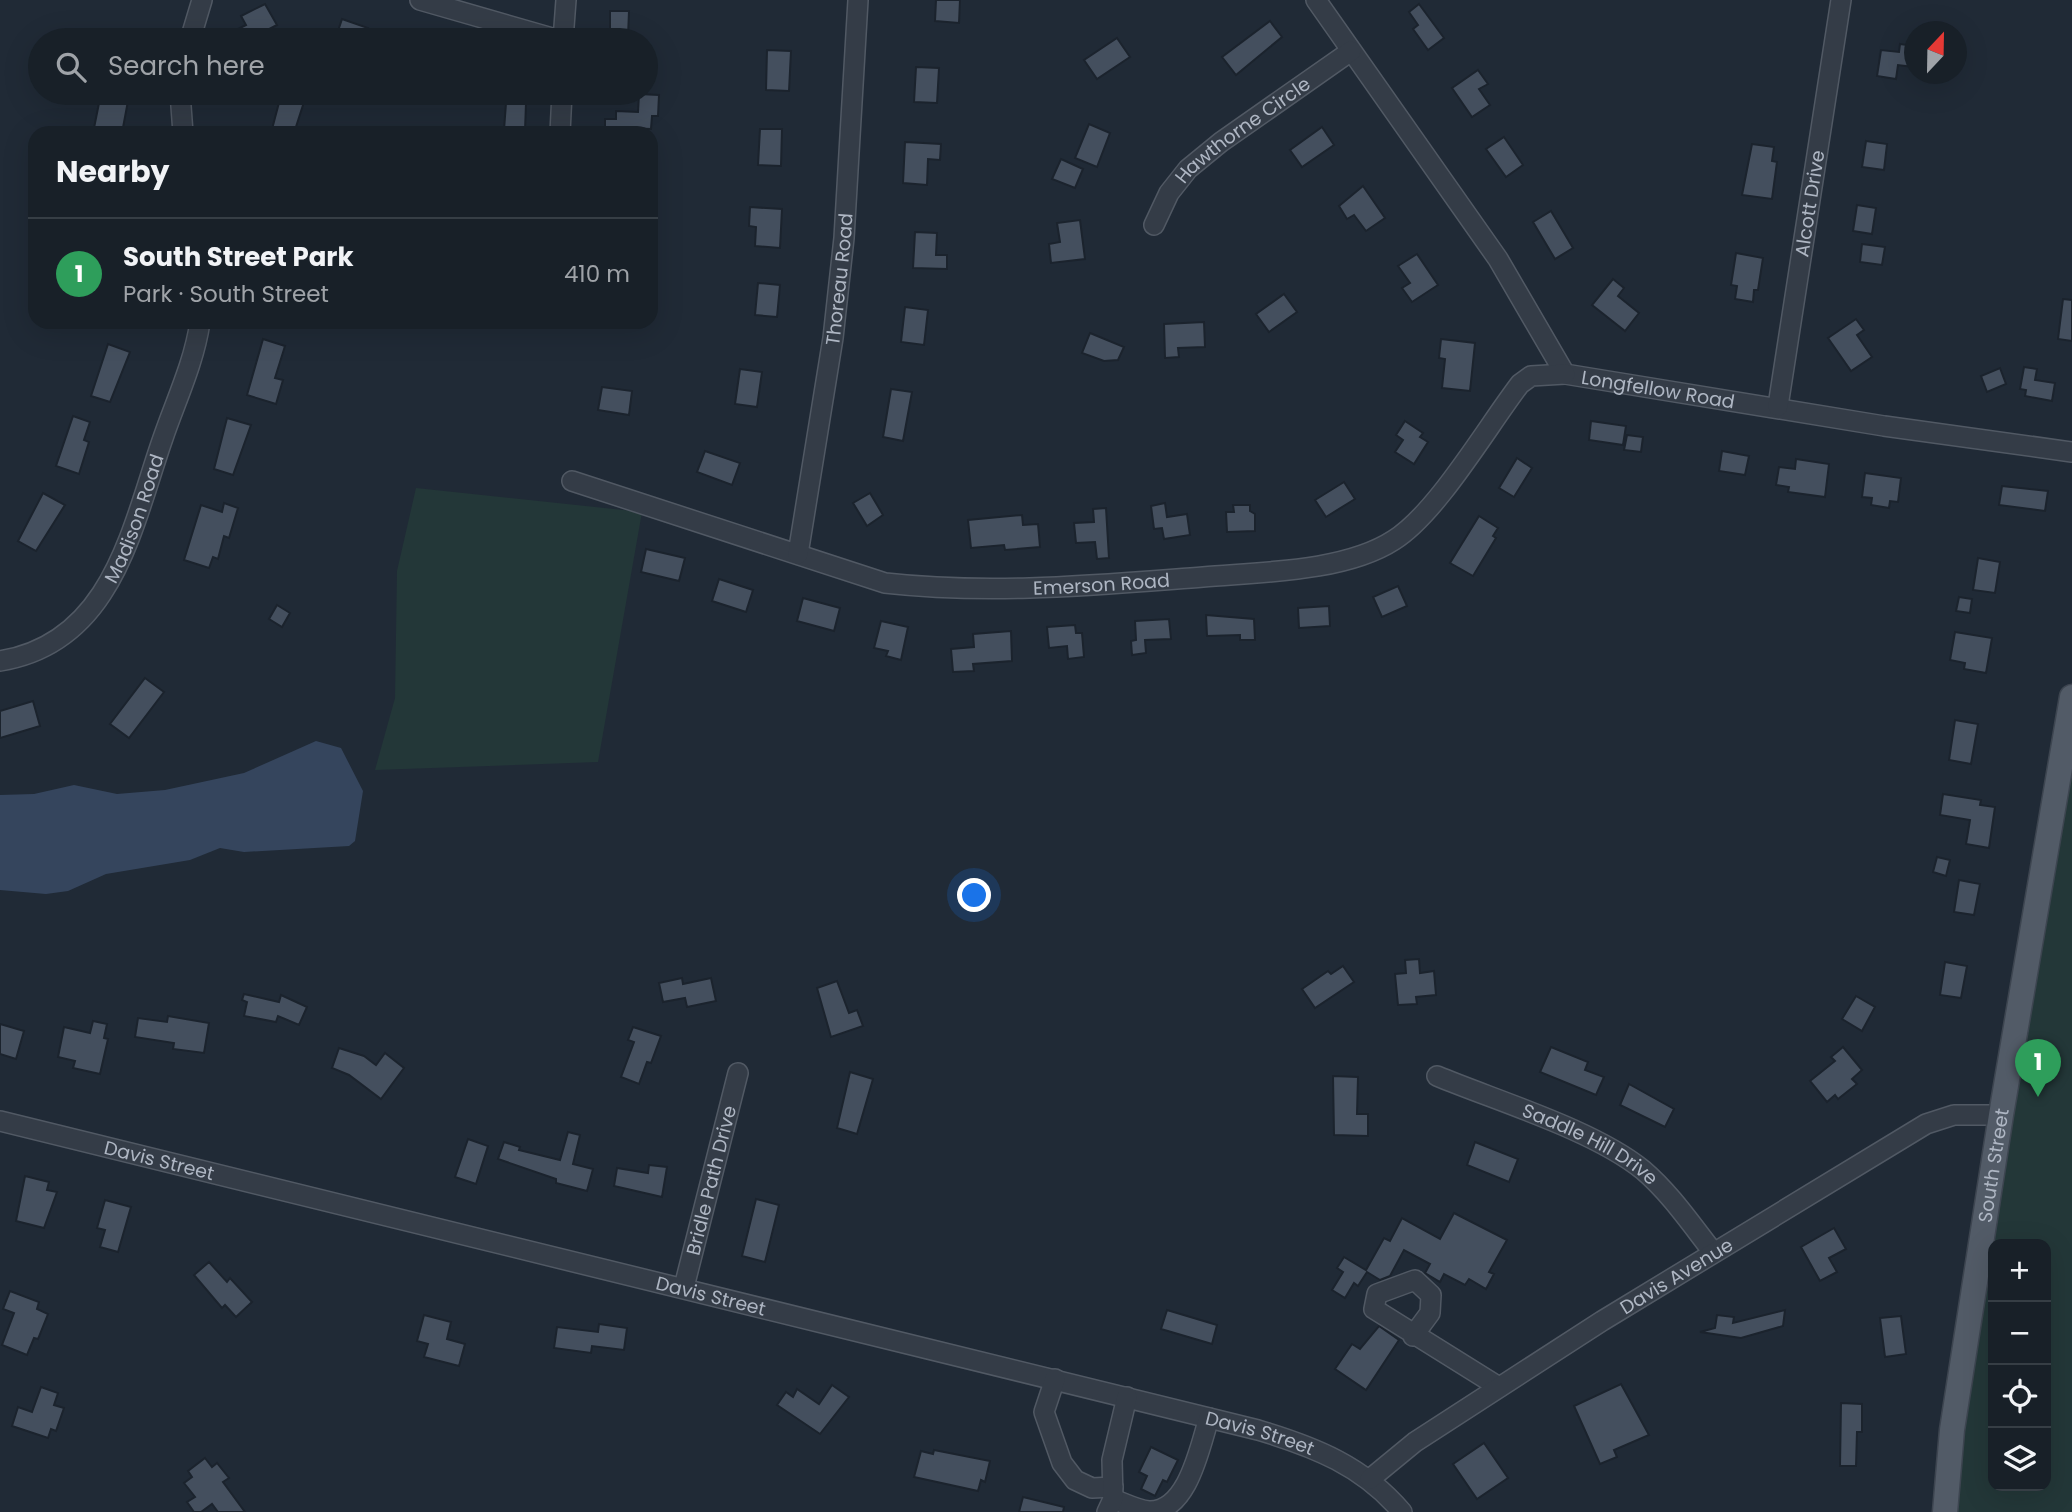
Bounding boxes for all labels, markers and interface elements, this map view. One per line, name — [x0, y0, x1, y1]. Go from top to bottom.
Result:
north arrow — [1904, 21, 1967, 84]
search box — [28, 28, 658, 105]
icon: search — [52, 48, 90, 86]
text: Search here — [108, 48, 265, 84]
street label: Hawthorne Circle — [1169, 70, 1316, 189]
street label: Alcott Drive — [1788, 148, 1832, 259]
text: Nearby — [56, 150, 170, 193]
street label: Thoreau Road — [819, 212, 859, 347]
text: South Street Park — [123, 239, 354, 275]
text: 1 — [75, 258, 83, 290]
text: 410 m — [564, 258, 630, 290]
text: Park · South Street — [123, 278, 329, 310]
street label: Longfellow Road — [1579, 364, 1737, 415]
street label: Madison Road — [98, 451, 171, 588]
street label: Emerson Road — [1033, 567, 1171, 602]
your location — [957, 878, 991, 912]
pin: 1 — [2015, 1039, 2061, 1097]
street label: Saddle Hill Drive — [1518, 1097, 1664, 1191]
street label: Bridle Path Drive — [680, 1103, 743, 1258]
street label: South Street — [1971, 1106, 2016, 1225]
street label: Davis Street — [101, 1134, 217, 1187]
street label: Davis Avenue — [1615, 1231, 1738, 1321]
map controls — [1988, 1239, 2051, 1491]
button: + — [1988, 1239, 2051, 1302]
street label: Davis Street — [653, 1270, 769, 1323]
button: − — [1988, 1302, 2051, 1365]
button: locate — [1988, 1365, 2051, 1428]
street label: Davis Street — [1203, 1405, 1319, 1462]
button: layers — [1988, 1428, 2051, 1491]

